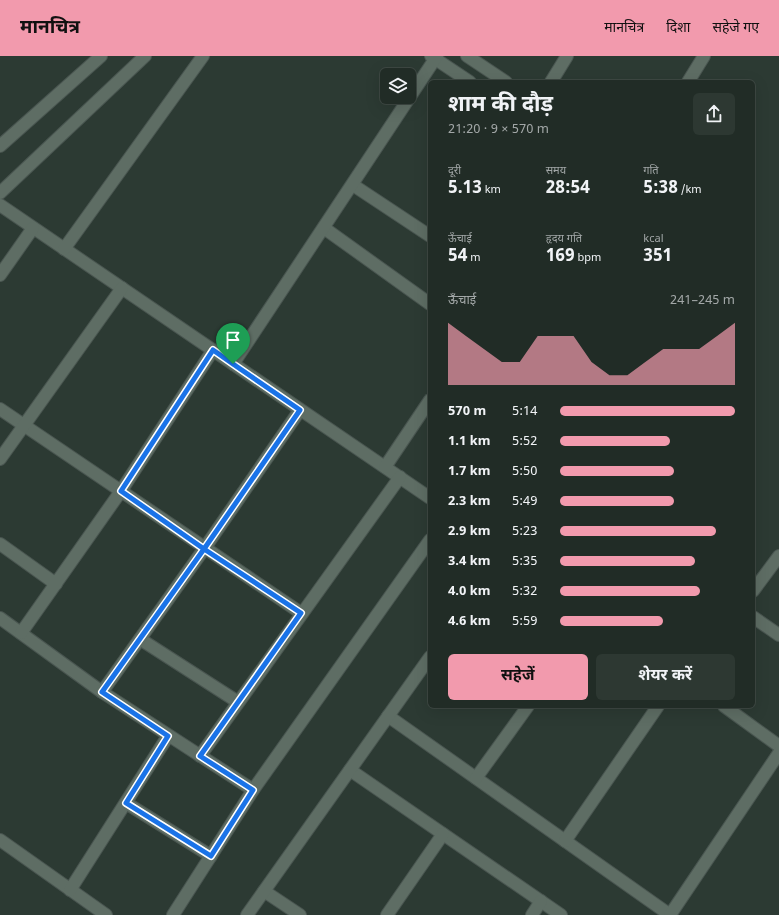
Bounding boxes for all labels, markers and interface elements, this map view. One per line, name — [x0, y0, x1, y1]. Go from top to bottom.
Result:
text: मानचित्र — [20, 16, 80, 41]
text: मानचित्र — [604, 19, 644, 38]
text: दिशा — [666, 19, 690, 38]
text: सहेजे गए — [712, 19, 759, 38]
map controls — [380, 68, 416, 104]
button: layers — [380, 68, 416, 104]
text: शाम की दौड़ — [448, 91, 553, 120]
button: share — [693, 93, 735, 135]
text: 21:20 · 9 × 570 m — [448, 121, 549, 138]
text: दूरी — [448, 164, 461, 178]
text: समय — [546, 164, 566, 178]
text: गति — [643, 164, 659, 178]
text: 5.13 — [448, 178, 482, 200]
text: 28:54 — [546, 178, 590, 200]
text: 5:38 — [643, 178, 678, 200]
text: km — [482, 183, 501, 197]
text: /km — [678, 183, 702, 197]
text: ऊँचाई — [448, 232, 472, 246]
text: हृदय गति — [546, 232, 582, 246]
text: kcal — [643, 232, 664, 246]
text: 54 — [448, 246, 467, 268]
text: 169 — [546, 246, 575, 268]
text: 351 — [643, 246, 672, 268]
text: m — [467, 251, 480, 265]
text: bpm — [575, 251, 601, 265]
text: ऊँचाई — [448, 292, 476, 309]
text: 241–245 m — [670, 292, 735, 309]
pin — [216, 323, 250, 364]
icon: arrive — [222, 329, 244, 351]
text: 570 m — [448, 403, 486, 420]
text: 5:14 — [512, 403, 537, 420]
text: 1.1 km — [448, 433, 490, 450]
text: 5:52 — [512, 433, 537, 450]
text: 1.7 km — [448, 463, 490, 480]
text: 5:50 — [512, 463, 537, 480]
text: 2.3 km — [448, 493, 490, 510]
text: 5:49 — [512, 493, 537, 510]
text: 2.9 km — [448, 523, 490, 540]
text: 5:23 — [512, 523, 537, 540]
text: 3.4 km — [448, 553, 490, 570]
text: 5:35 — [512, 553, 537, 570]
text: 4.0 km — [448, 583, 490, 600]
text: 5:32 — [512, 583, 537, 600]
text: 4.6 km — [448, 613, 490, 630]
text: 5:59 — [512, 613, 537, 630]
button: सहेजें — [448, 654, 588, 700]
button: शेयर करें — [596, 654, 735, 700]

